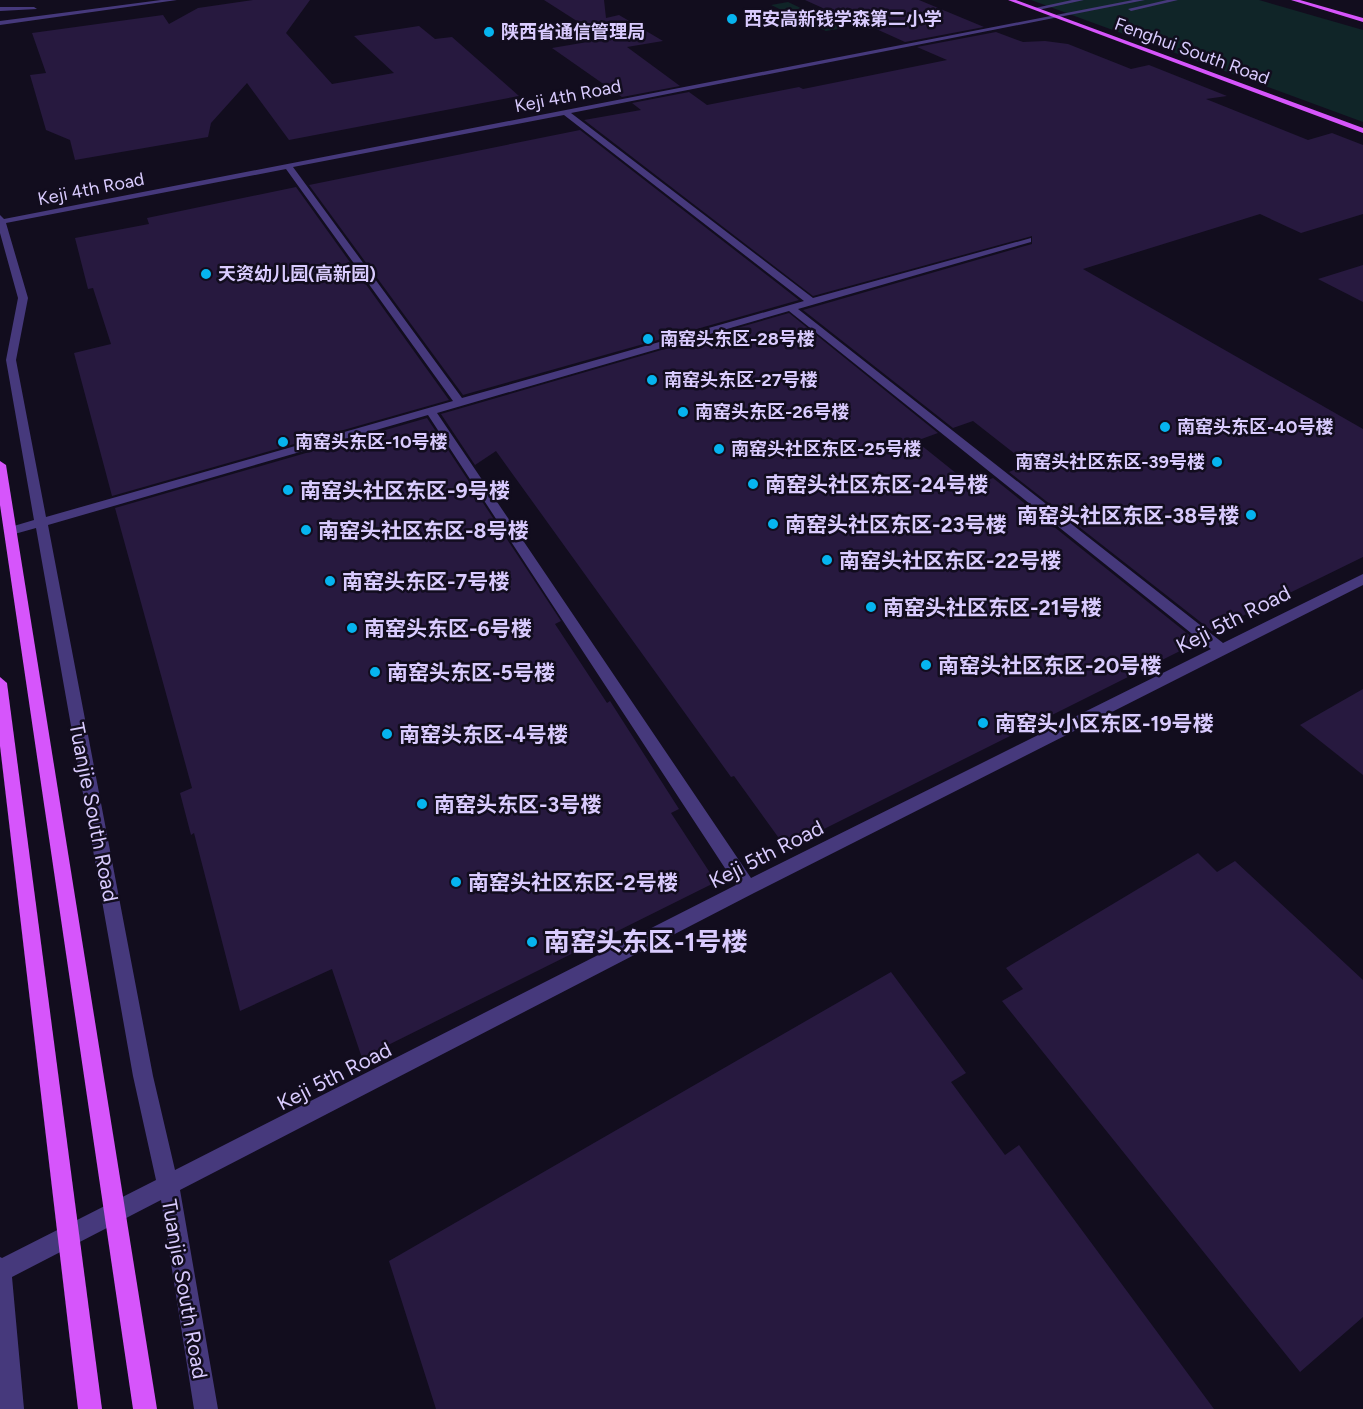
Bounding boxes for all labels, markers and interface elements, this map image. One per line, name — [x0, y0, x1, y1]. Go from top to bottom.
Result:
place label: 西安高新钱学森第二小学 — [744, 8, 942, 30]
marker: 西安高新钱学森第二小学 — [725, 12, 739, 26]
street label: Fenghui South Road — [1112, 13, 1272, 89]
place label: 陕西省通信管理局 — [501, 21, 645, 43]
marker: 陕西省通信管理局 — [482, 25, 496, 39]
street label: Keji 4th Road — [513, 75, 623, 117]
street label: Keji 4th Road — [36, 168, 146, 210]
place label: 天资幼儿园(高新园) — [218, 263, 376, 285]
marker: 天资幼儿园(高新园) — [199, 267, 213, 281]
place label: 南窑头东区-28号楼 — [660, 328, 815, 350]
marker: 南窑头东区-28号楼 — [641, 332, 655, 346]
place label: 南窑头东区-27号楼 — [664, 369, 818, 391]
marker: 南窑头东区-27号楼 — [645, 373, 659, 387]
place label: 南窑头东区-26号楼 — [695, 401, 849, 423]
marker: 南窑头东区-26号楼 — [676, 405, 690, 419]
place label: 南窑头东区-40号楼 — [1177, 416, 1333, 438]
marker: 南窑头东区-40号楼 — [1158, 420, 1172, 434]
place label: 南窑头东区-10号楼 — [295, 431, 448, 453]
marker: 南窑头东区-10号楼 — [276, 435, 290, 449]
place label: 南窑头社区东区-25号楼 — [731, 438, 921, 460]
marker: 南窑头社区东区-25号楼 — [712, 442, 726, 456]
place label: 南窑头社区东区-39号楼 — [1015, 451, 1205, 473]
marker: 南窑头社区东区-39号楼 — [1210, 455, 1224, 469]
place label: 南窑头社区东区-24号楼 — [765, 472, 988, 497]
marker: 南窑头社区东区-24号楼 — [746, 477, 760, 491]
place label: 南窑头社区东区-9号楼 — [300, 478, 510, 503]
marker: 南窑头社区东区-9号楼 — [281, 483, 295, 497]
place label: 南窑头社区东区-38号楼 — [1017, 503, 1239, 528]
marker: 南窑头社区东区-38号楼 — [1244, 508, 1258, 522]
place label: 南窑头社区东区-23号楼 — [785, 512, 1006, 537]
marker: 南窑头社区东区-23号楼 — [766, 517, 780, 531]
place label: 南窑头社区东区-8号楼 — [318, 518, 528, 543]
marker: 南窑头社区东区-8号楼 — [299, 523, 313, 537]
place label: 南窑头社区东区-22号楼 — [839, 548, 1061, 573]
marker: 南窑头社区东区-22号楼 — [820, 553, 834, 567]
place label: 南窑头东区-7号楼 — [342, 569, 509, 594]
marker: 南窑头东区-7号楼 — [323, 574, 337, 588]
street label: Keji 5th Road — [1172, 579, 1294, 659]
place label: 南窑头社区东区-21号楼 — [883, 595, 1102, 620]
marker: 南窑头社区东区-21号楼 — [864, 600, 878, 614]
place label: 南窑头东区-6号楼 — [364, 616, 532, 641]
marker: 南窑头东区-6号楼 — [345, 621, 359, 635]
place label: 南窑头社区东区-20号楼 — [938, 653, 1161, 678]
marker: 南窑头社区东区-20号楼 — [919, 658, 933, 672]
place label: 南窑头东区-5号楼 — [387, 660, 555, 685]
marker: 南窑头东区-5号楼 — [368, 665, 382, 679]
place label: 南窑头小区东区-19号楼 — [995, 711, 1214, 736]
marker: 南窑头小区东区-19号楼 — [976, 716, 990, 730]
street label: Tuanjie South Road — [64, 720, 124, 904]
place label: 南窑头东区-4号楼 — [399, 722, 568, 747]
marker: 南窑头东区-4号楼 — [380, 727, 394, 741]
place label: 南窑头东区-3号楼 — [434, 792, 601, 817]
marker: 南窑头东区-3号楼 — [415, 797, 429, 811]
street label: Keji 5th Road — [705, 814, 827, 894]
place label: 南窑头社区东区-2号楼 — [468, 870, 678, 895]
marker: 南窑头社区东区-2号楼 — [449, 875, 463, 889]
place label: 南窑头东区-1号楼 — [544, 926, 748, 958]
marker: 南窑头东区-1号楼 — [525, 935, 539, 949]
street label: Keji 5th Road — [273, 1036, 395, 1116]
street label: Tuanjie South Road — [157, 1197, 213, 1381]

